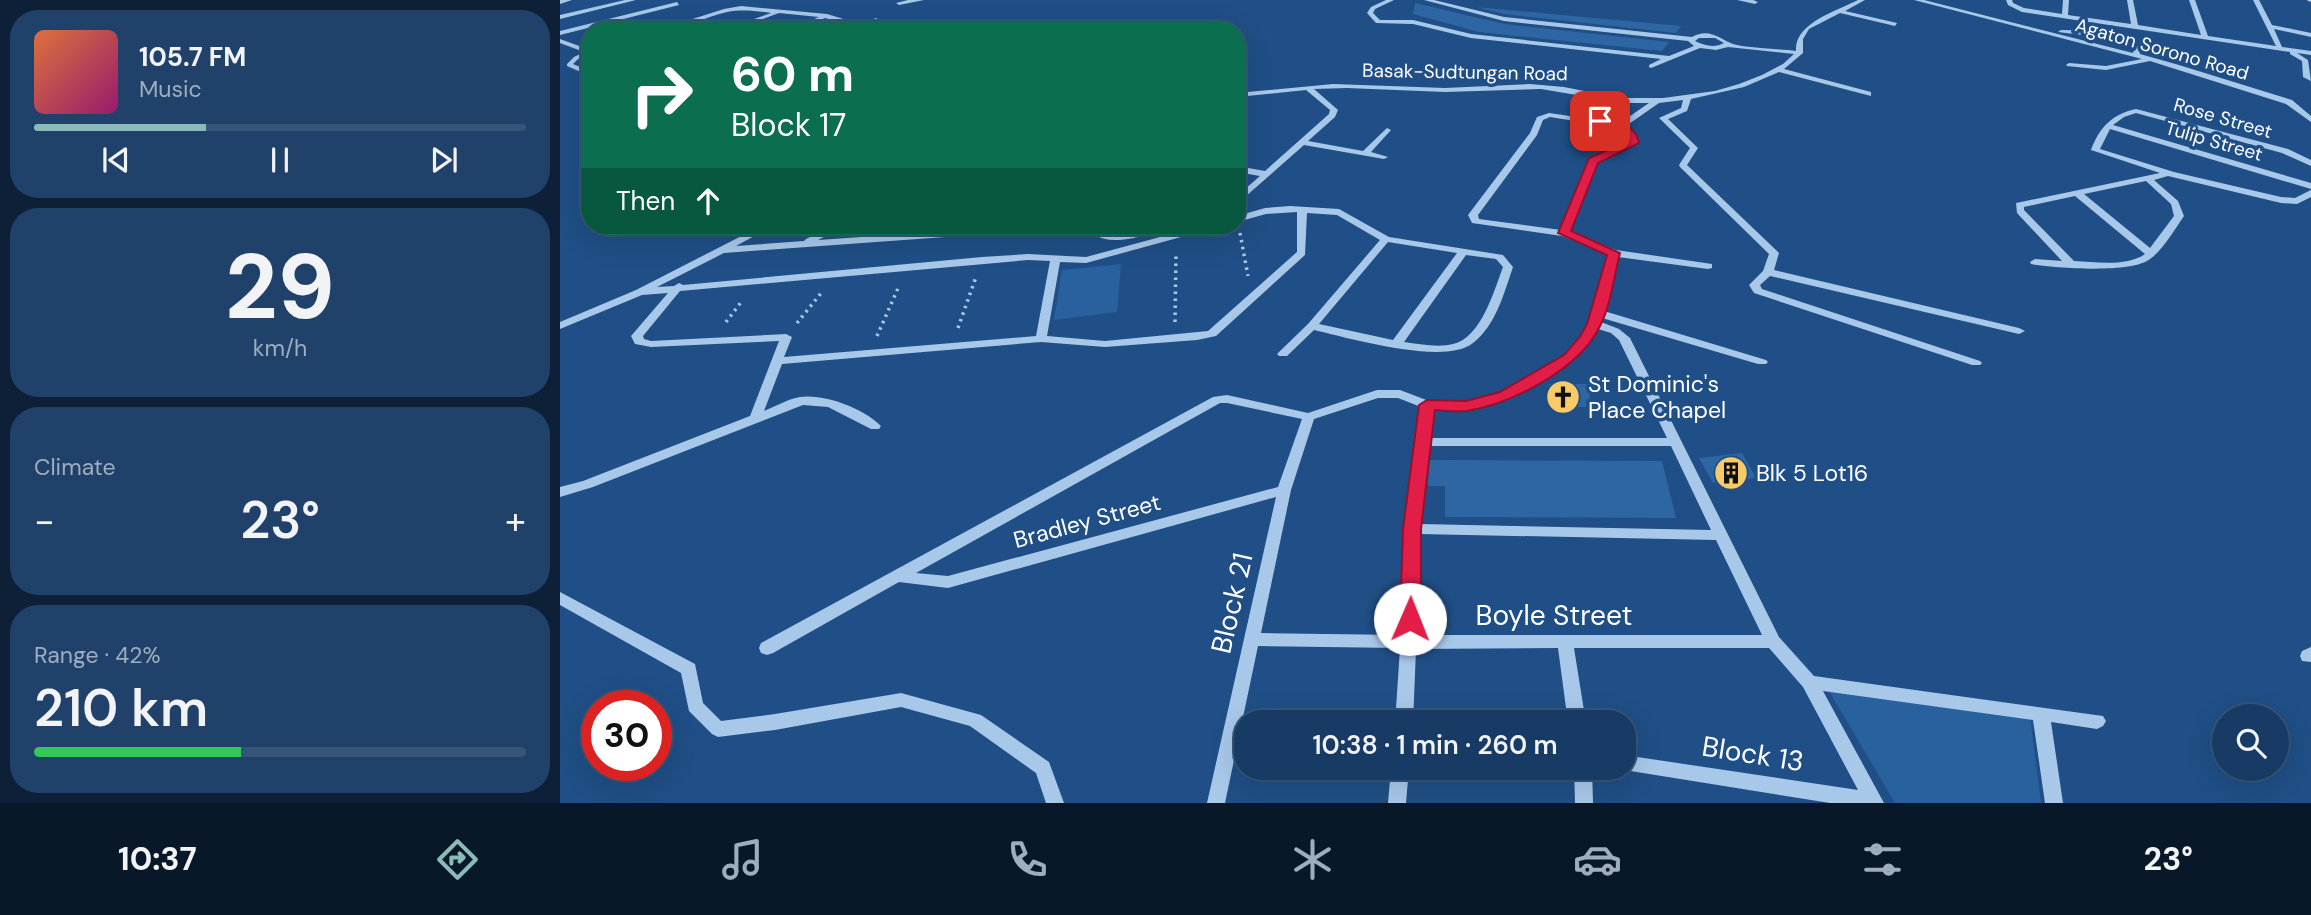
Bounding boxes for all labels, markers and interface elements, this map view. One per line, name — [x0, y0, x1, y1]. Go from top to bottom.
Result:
street label: Agaton Sorono Road — [2072, 12, 2252, 86]
text: 105.7 FM — [139, 40, 246, 74]
text: 60 m — [731, 42, 854, 106]
icon: right — [616, 49, 707, 140]
street label: Basak-Sudtungan Road — [1362, 58, 1568, 86]
text: Music — [139, 74, 202, 104]
pin — [1570, 91, 1630, 151]
street label: Rose Street — [2171, 92, 2275, 144]
icon: arrive — [1581, 102, 1619, 140]
text: Block 17 — [731, 104, 846, 146]
street label: Tulip Street — [2162, 115, 2266, 167]
icon: previous — [97, 141, 135, 179]
icon: pause — [261, 141, 299, 179]
icon: next — [425, 141, 463, 179]
icon: ahead — [689, 182, 727, 220]
text: Then — [616, 184, 675, 218]
text: 29 — [225, 228, 335, 346]
text: km/h — [253, 333, 307, 363]
place label: St Dominic's Place Chapel — [1588, 369, 1726, 425]
church icon: St Dominic's Place Chapel — [1544, 378, 1582, 416]
text: Climate — [34, 452, 116, 482]
building icon: Blk 5 Lot16 — [1712, 454, 1750, 492]
place label: Blk 5 Lot16 — [1756, 458, 1868, 488]
text: 23° — [240, 486, 320, 554]
street label: Bradley Street — [1010, 487, 1164, 555]
text: − — [34, 496, 55, 546]
text: + — [505, 496, 526, 546]
street label: Block 21 — [1202, 549, 1262, 657]
position arrow — [1373, 582, 1447, 656]
street label: Boyle Street — [1476, 597, 1632, 634]
text: Range · 42% — [34, 640, 161, 670]
text: 210 km — [34, 674, 208, 742]
speed limit sign: 30 — [581, 690, 672, 781]
map controls — [2212, 704, 2289, 781]
button: search — [2212, 704, 2289, 781]
text: 10:38 · 1 min · 260 m — [1313, 728, 1557, 762]
street label: Block 13 — [1699, 728, 1807, 780]
icon: directions — [433, 835, 482, 884]
icon: music — [718, 835, 767, 884]
icon: phone — [1003, 835, 1052, 884]
icon: climate — [1288, 835, 1337, 884]
icon: car — [1573, 835, 1622, 884]
icon: filters — [1858, 835, 1907, 884]
text: 10:37 — [118, 838, 197, 880]
text: 23° — [2144, 838, 2193, 880]

